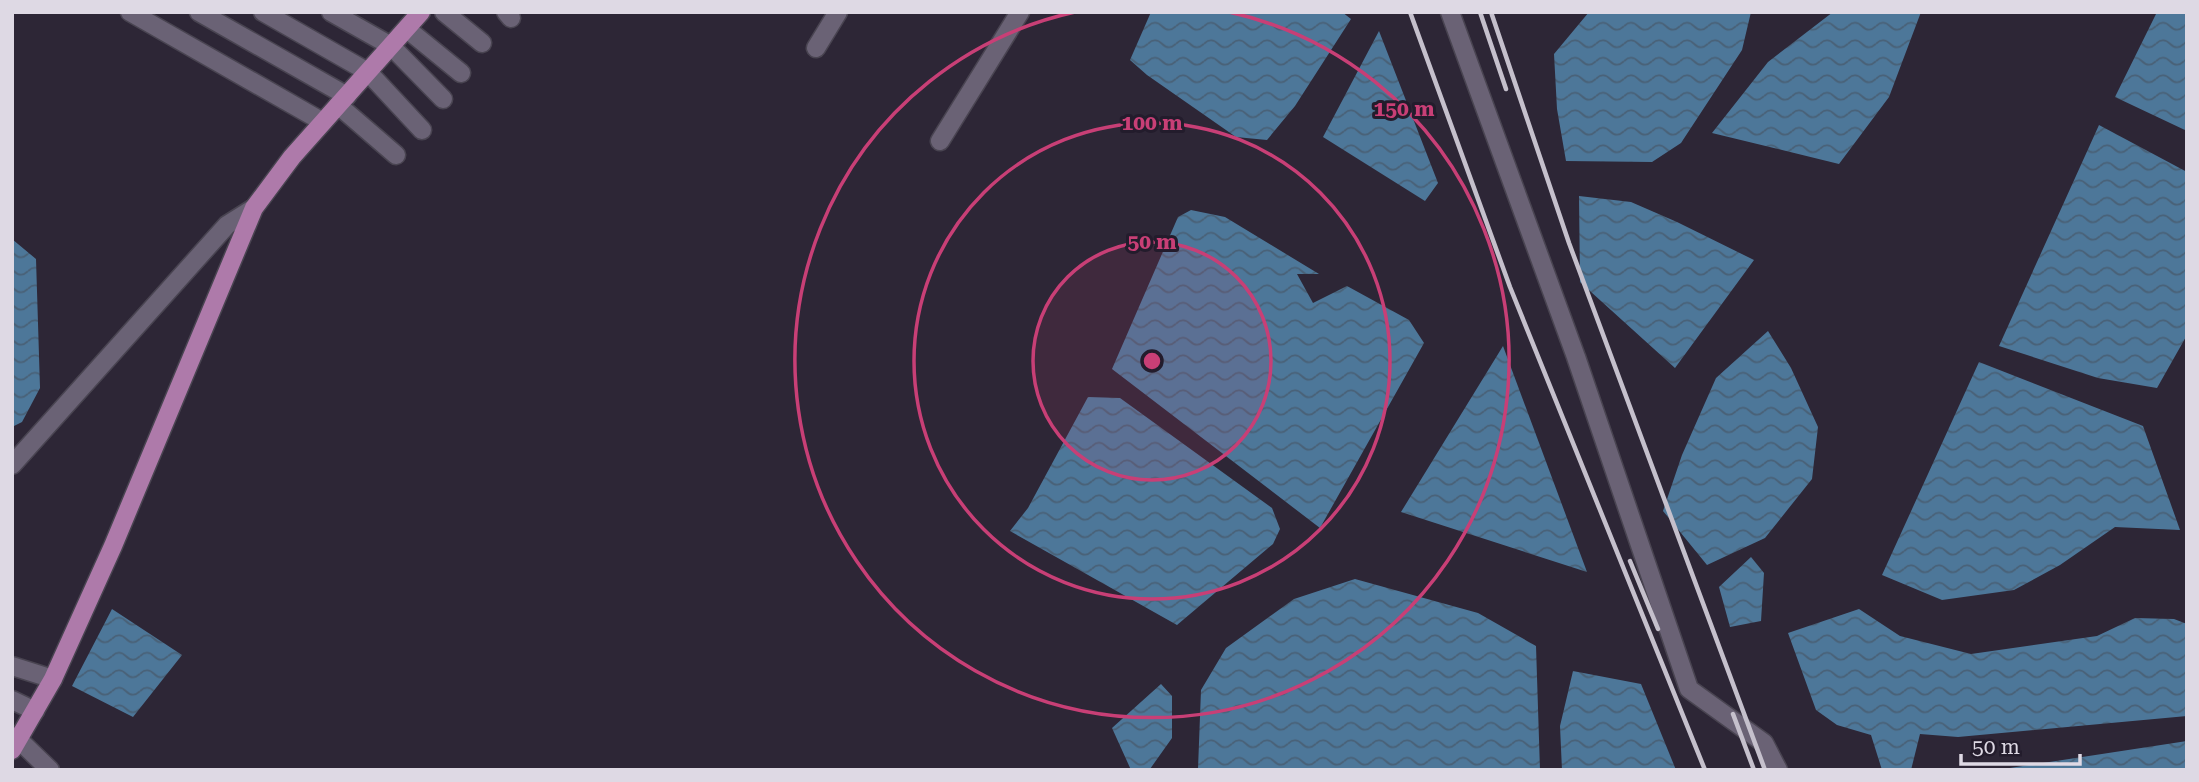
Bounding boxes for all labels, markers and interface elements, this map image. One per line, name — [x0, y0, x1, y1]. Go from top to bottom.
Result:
text: 150 m — [1374, 97, 1434, 121]
text: 100 m — [1122, 111, 1182, 135]
text: 50 m — [1127, 230, 1177, 254]
centre of rings — [1140, 349, 1164, 373]
scale bar — [1961, 722, 2080, 766]
text: 50 m — [1972, 735, 2020, 759]

